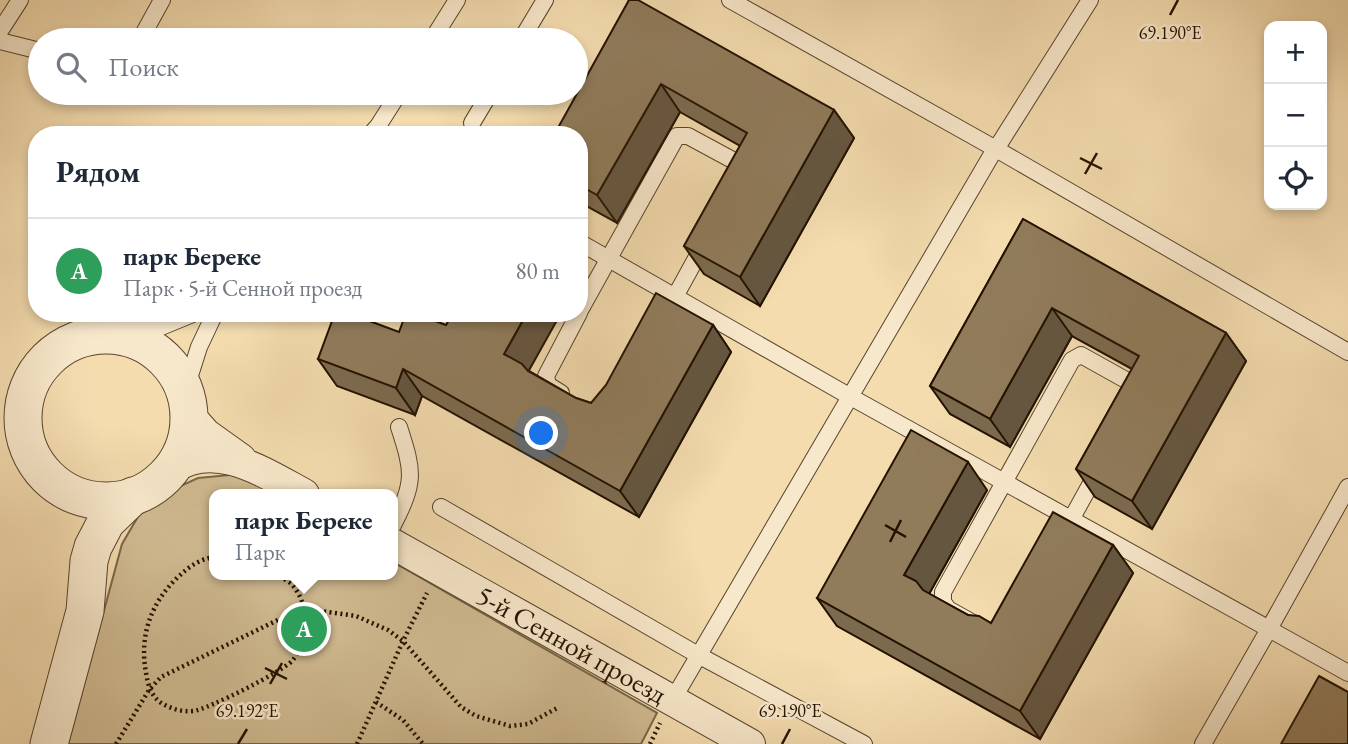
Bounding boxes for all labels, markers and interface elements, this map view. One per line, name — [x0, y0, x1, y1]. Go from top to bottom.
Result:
text: 69.190°E — [1139, 21, 1201, 44]
map controls — [1264, 21, 1327, 210]
button: + — [1264, 21, 1327, 84]
search box — [28, 28, 588, 105]
icon: search — [52, 48, 90, 86]
text: Поиск — [108, 50, 179, 84]
button: − — [1264, 84, 1327, 147]
button: locate — [1264, 147, 1327, 210]
text: Рядом — [56, 152, 140, 191]
text: парк Береке — [123, 239, 261, 273]
text: A — [71, 256, 87, 286]
text: 80 m — [515, 256, 560, 286]
text: Парк · 5-й Сенной проезд — [123, 273, 362, 303]
your location — [524, 416, 558, 450]
popup — [209, 489, 398, 580]
text: парк Береке — [234, 503, 373, 537]
text: Парк — [234, 537, 286, 567]
street label: 5-й Сенной проезд — [470, 577, 673, 712]
pin: A — [281, 603, 327, 655]
text: 69.192°E — [216, 699, 278, 722]
text: 69.190°E — [759, 699, 821, 722]

